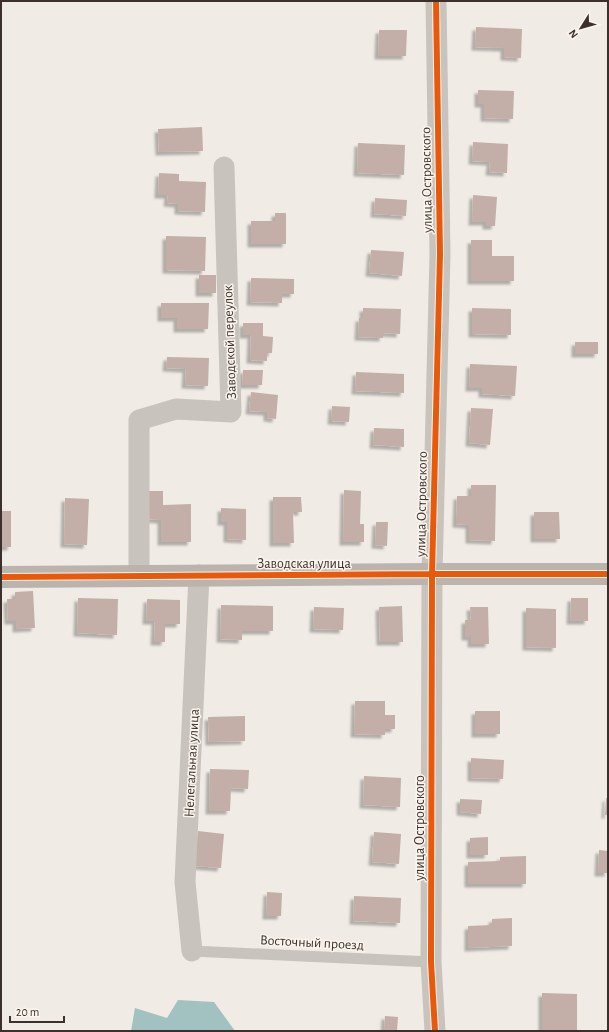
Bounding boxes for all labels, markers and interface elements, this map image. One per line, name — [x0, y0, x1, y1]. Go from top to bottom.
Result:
north arrow — [561, 8, 601, 48]
text: N — [567, 27, 580, 40]
street label: улица Островского — [419, 127, 435, 234]
street label: Заводской переулок — [221, 284, 239, 399]
street label: улица Островского — [414, 451, 430, 558]
street label: Заводская улица — [257, 557, 351, 571]
street label: Нелегальная улица — [182, 708, 202, 818]
street label: улица Островского — [413, 775, 427, 882]
street label: Восточный проезд — [260, 933, 364, 953]
scale bar — [10, 998, 64, 1024]
text: 20 m — [16, 1006, 39, 1018]

